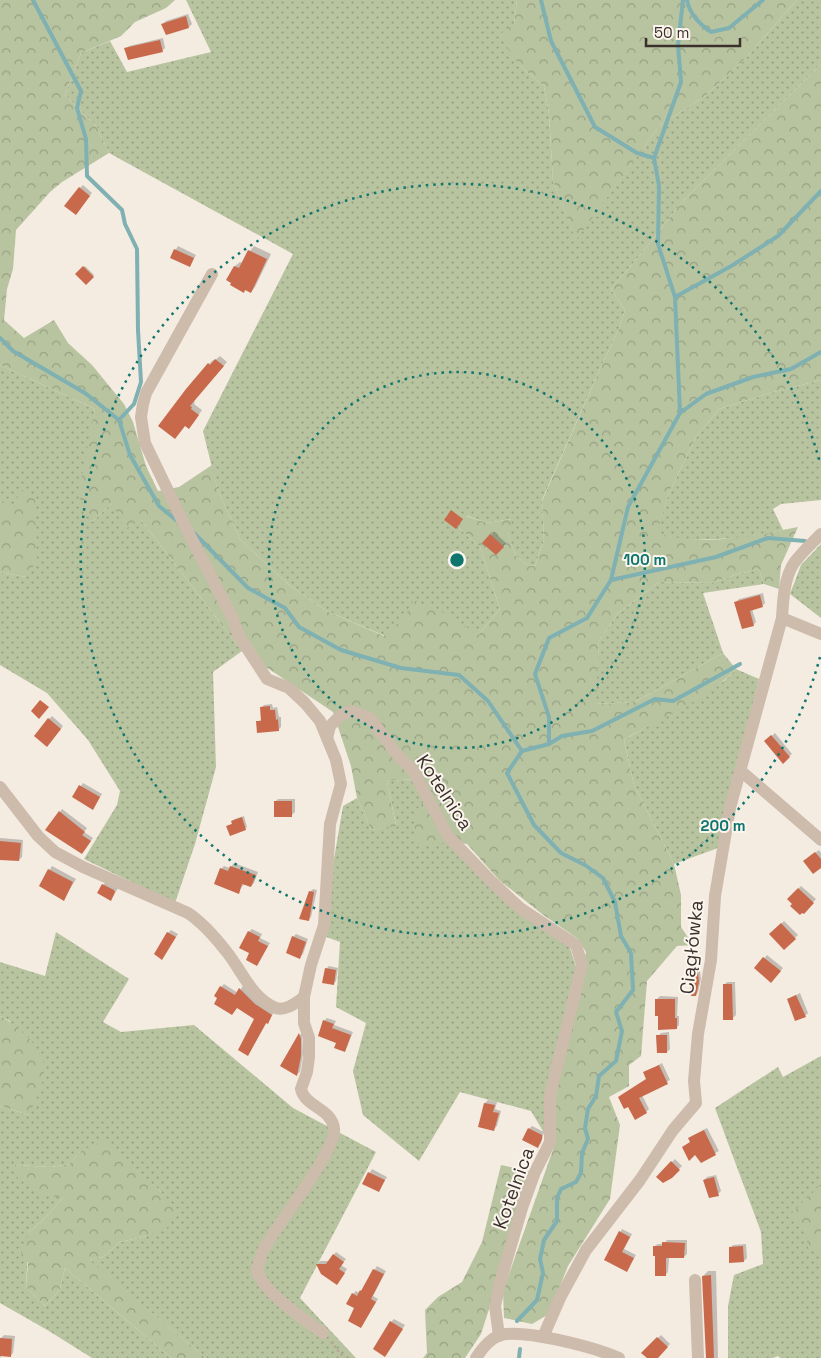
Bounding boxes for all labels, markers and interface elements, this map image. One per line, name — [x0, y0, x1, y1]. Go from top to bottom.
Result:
scale bar — [646, 15, 740, 47]
text: 50 m — [654, 23, 689, 42]
text: 100 m — [624, 550, 666, 569]
centre of rings — [448, 551, 466, 569]
street label: Kotelnica — [411, 750, 478, 835]
text: 200 m — [701, 816, 745, 835]
street label: Ciągłówka — [674, 899, 709, 995]
street label: Kotelnica — [487, 1144, 540, 1233]

